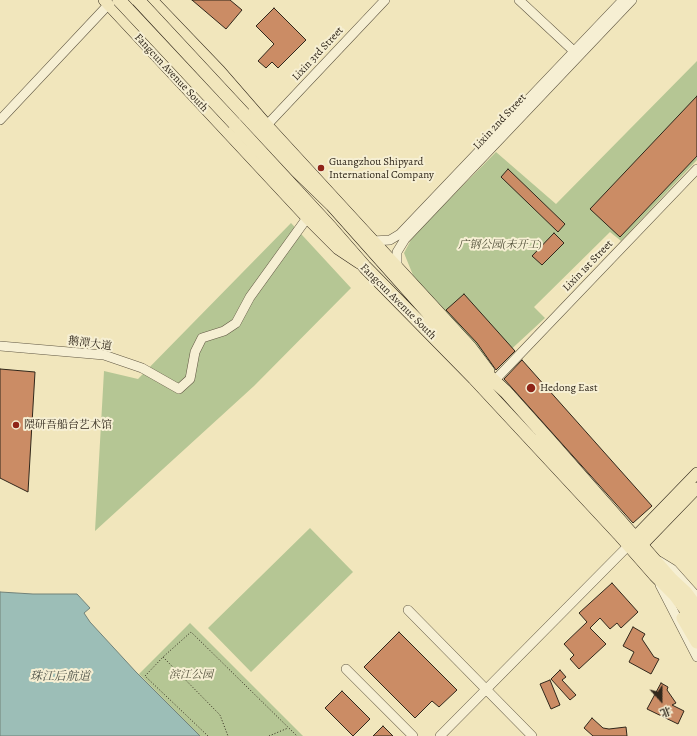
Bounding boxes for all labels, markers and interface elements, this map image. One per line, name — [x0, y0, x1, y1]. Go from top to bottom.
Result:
street label: Lixin 3rd Street — [290, 24, 346, 84]
street label: Fangcun Avenue South — [131, 31, 211, 115]
street label: Lixin 2nd Street — [471, 91, 529, 153]
place label: Guangzhou Shipyard International Company — [329, 155, 434, 181]
marker: Guangzhou Shipyard International Company — [316, 163, 326, 173]
park label: 广钢公园(未开工) — [458, 238, 542, 252]
street label: Lixin 1st Street — [560, 238, 616, 294]
street label: Fangcun Avenue South — [357, 261, 439, 343]
street label: 鹅潭大道 — [67, 334, 113, 354]
place label: Hedong East — [540, 381, 598, 395]
marker: Hedong East — [525, 382, 537, 394]
place label: 隈研吾船台艺术馆 — [24, 418, 112, 432]
marker: 隈研吾船台艺术馆 — [11, 420, 21, 430]
park label: 滨江公园 — [169, 668, 213, 682]
water label: 珠江后航道 — [30, 670, 90, 684]
north arrow — [641, 680, 681, 720]
text: 北 — [658, 703, 673, 721]

